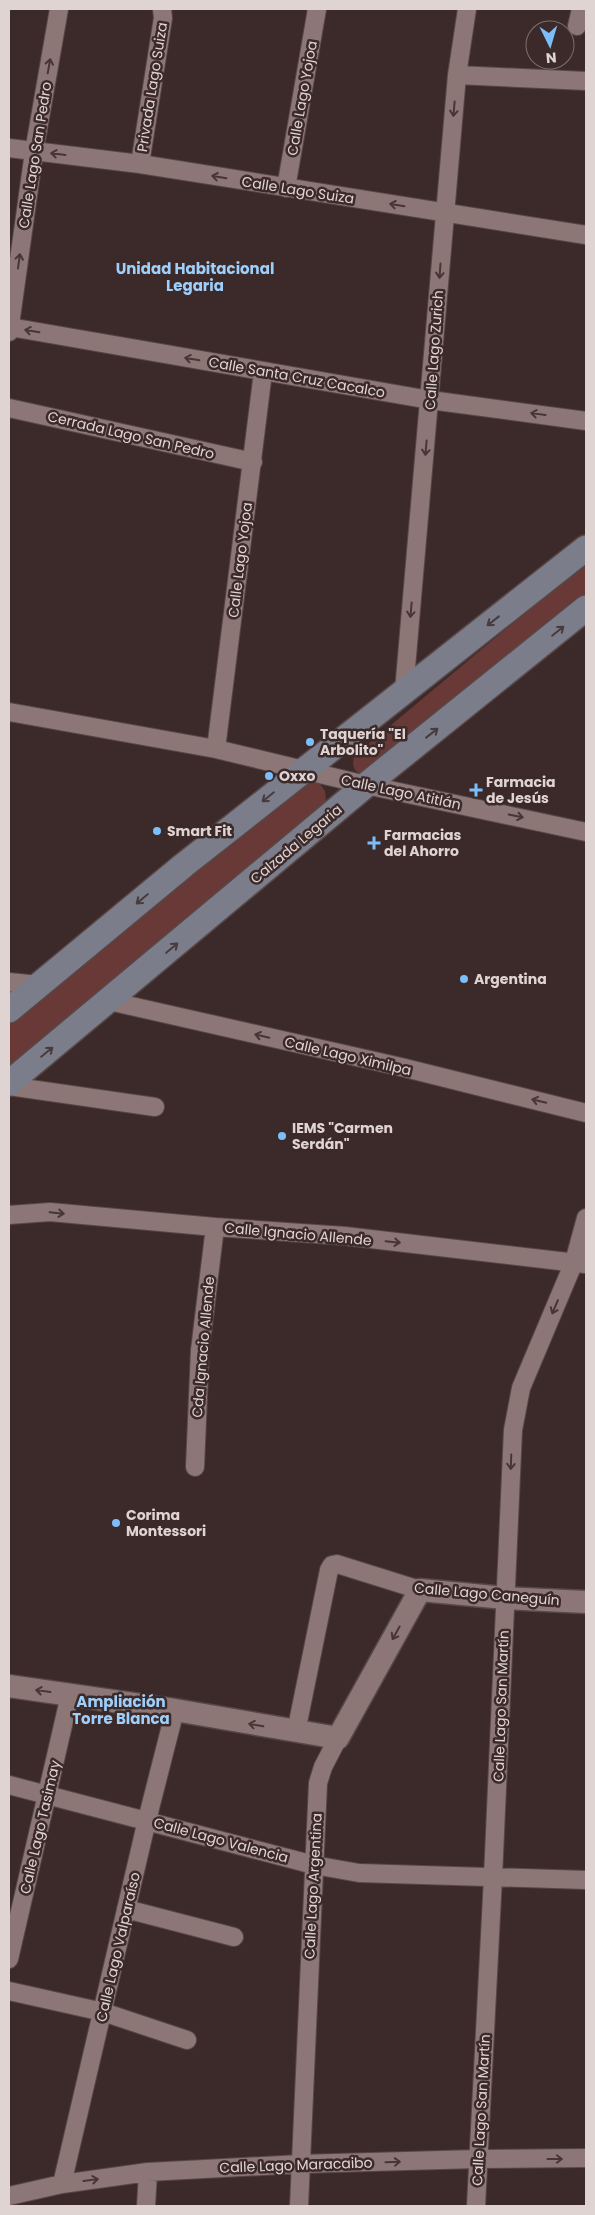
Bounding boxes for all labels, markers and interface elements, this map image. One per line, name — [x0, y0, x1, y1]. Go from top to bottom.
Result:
north arrow — [525, 20, 575, 70]
street label: Privada Lago Suiza — [132, 21, 172, 153]
street label: Calle Lago Yojoa — [282, 39, 322, 157]
text: N — [545, 48, 557, 68]
one-way arrow — [45, 59, 55, 75]
street label: Calle Lago San Pedro — [14, 80, 56, 230]
one-way arrow — [449, 101, 458, 117]
one-way arrow — [50, 149, 66, 159]
street label: Calle Lago Suiza — [240, 171, 356, 209]
one-way arrow — [211, 172, 227, 182]
one-way arrow — [389, 200, 405, 210]
one-way arrow — [14, 254, 24, 270]
district label: Unidad Habitacional Legaria — [116, 258, 274, 296]
one-way arrow — [436, 263, 445, 279]
street label: Calle Lago Zurich — [420, 289, 448, 411]
one-way arrow — [25, 326, 41, 335]
street label: Calle Santa Cruz Cacalco — [207, 352, 387, 402]
one-way arrow — [185, 354, 201, 364]
street label: Cerrada Lago San Pedro — [46, 406, 216, 464]
one-way arrow — [530, 409, 546, 419]
one-way arrow — [421, 440, 431, 456]
street label: Calle Lago Yojoa — [223, 501, 257, 619]
one-way arrow — [406, 602, 416, 618]
one-way arrow — [487, 616, 500, 627]
one-way arrow — [551, 625, 564, 636]
place label: Taquería "El Arbolito" — [320, 724, 406, 760]
one-way arrow — [425, 728, 438, 739]
marker: Taquería "El Arbolito" — [304, 736, 316, 748]
place label: Oxxo — [279, 766, 315, 786]
marker: Oxxo — [263, 770, 275, 782]
street label: Calle Lago Atitlán — [339, 770, 463, 814]
place label: Farmacia de Jesús — [486, 772, 556, 808]
marker: Farmacia de Jesús — [470, 784, 482, 796]
one-way arrow — [262, 791, 275, 802]
street label: Calzada Legaria — [246, 800, 346, 888]
one-way arrow — [508, 812, 524, 822]
place label: Smart Fit — [167, 821, 232, 841]
marker: Smart Fit — [151, 825, 163, 837]
place label: Farmacias del Ahorro — [384, 825, 462, 861]
marker: Farmacias del Ahorro — [368, 837, 380, 849]
one-way arrow — [136, 894, 149, 905]
one-way arrow — [165, 943, 178, 954]
place label: Argentina — [474, 969, 547, 989]
marker: Argentina — [458, 973, 470, 985]
one-way arrow — [254, 1031, 270, 1040]
street label: Calle Lago Ximilpa — [283, 1032, 413, 1080]
one-way arrow — [40, 1046, 53, 1057]
one-way arrow — [532, 1096, 548, 1105]
place label: IEMS "Carmen Serdán" — [292, 1118, 393, 1154]
marker: IEMS "Carmen Serdán" — [276, 1130, 288, 1142]
one-way arrow — [49, 1208, 65, 1218]
street label: Calle Ignacio Allende — [224, 1218, 373, 1250]
one-way arrow — [385, 1237, 401, 1247]
street label: Cda Ignacio Allende — [187, 1275, 219, 1418]
one-way arrow — [550, 1299, 560, 1314]
one-way arrow — [507, 1454, 516, 1470]
place label: Corima Montessori — [126, 1505, 206, 1541]
marker: Corima Montessori — [110, 1517, 122, 1529]
street label: Calle Lago Caneguín — [413, 1578, 561, 1610]
one-way arrow — [391, 1625, 401, 1640]
street label: Calle Lago San Martín — [488, 1630, 514, 1782]
one-way arrow — [36, 1685, 52, 1695]
district label: Ampliación Torre Blanca — [72, 1691, 170, 1729]
one-way arrow — [248, 1720, 264, 1730]
street label: Calle Lago Tasimay — [15, 1758, 65, 1896]
street label: Calle Lago Valencia — [151, 1812, 291, 1868]
street label: Calle Lago Argentina — [299, 1813, 327, 1959]
street label: Calle Lago Valparaíso — [91, 1870, 145, 2024]
street label: Calle Lago San Martín — [467, 2034, 495, 2186]
street label: Calle Lago Maracaibo — [219, 2152, 373, 2178]
one-way arrow — [546, 2154, 563, 2164]
one-way arrow — [384, 2157, 400, 2166]
one-way arrow — [83, 2175, 99, 2185]

